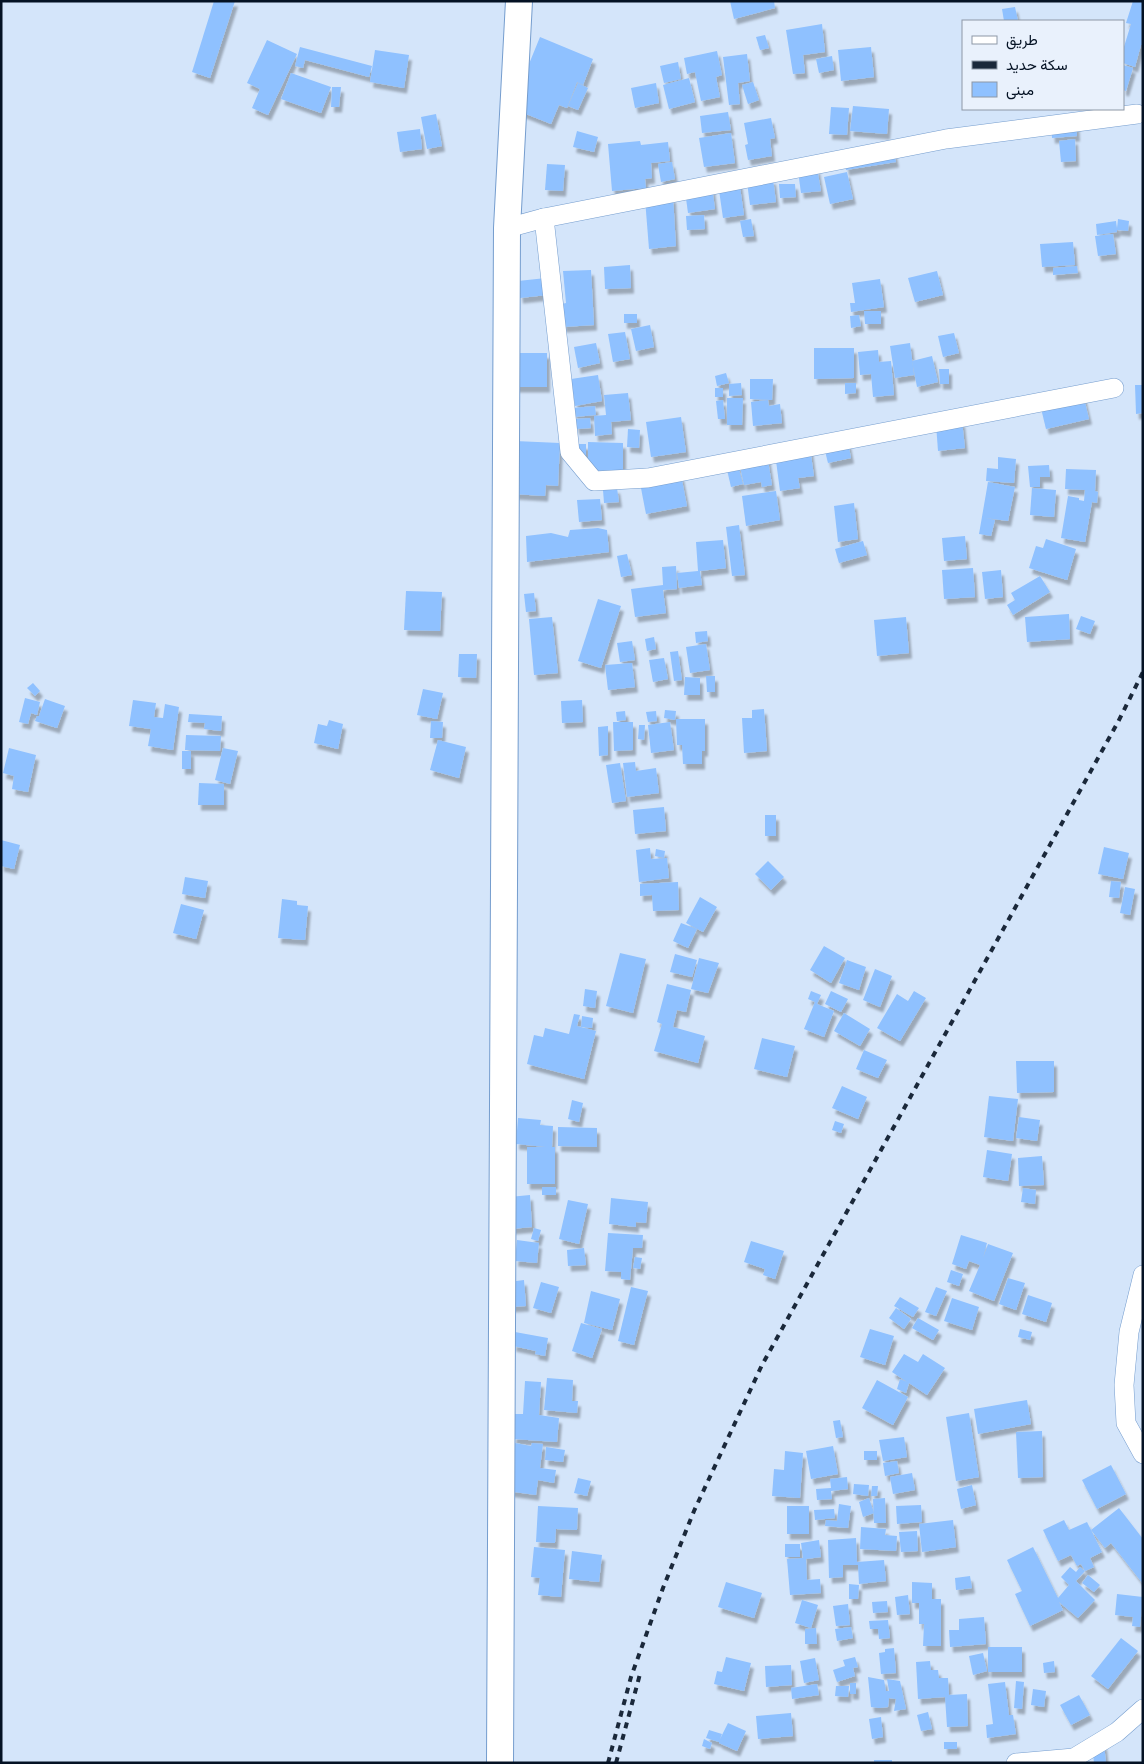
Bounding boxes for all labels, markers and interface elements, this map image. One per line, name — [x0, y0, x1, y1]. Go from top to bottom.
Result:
legend — [962, 20, 1124, 110]
text: طريق — [1006, 29, 1038, 50]
text: سكة حديد — [1006, 54, 1068, 74]
text: مبنى — [1006, 79, 1034, 100]

